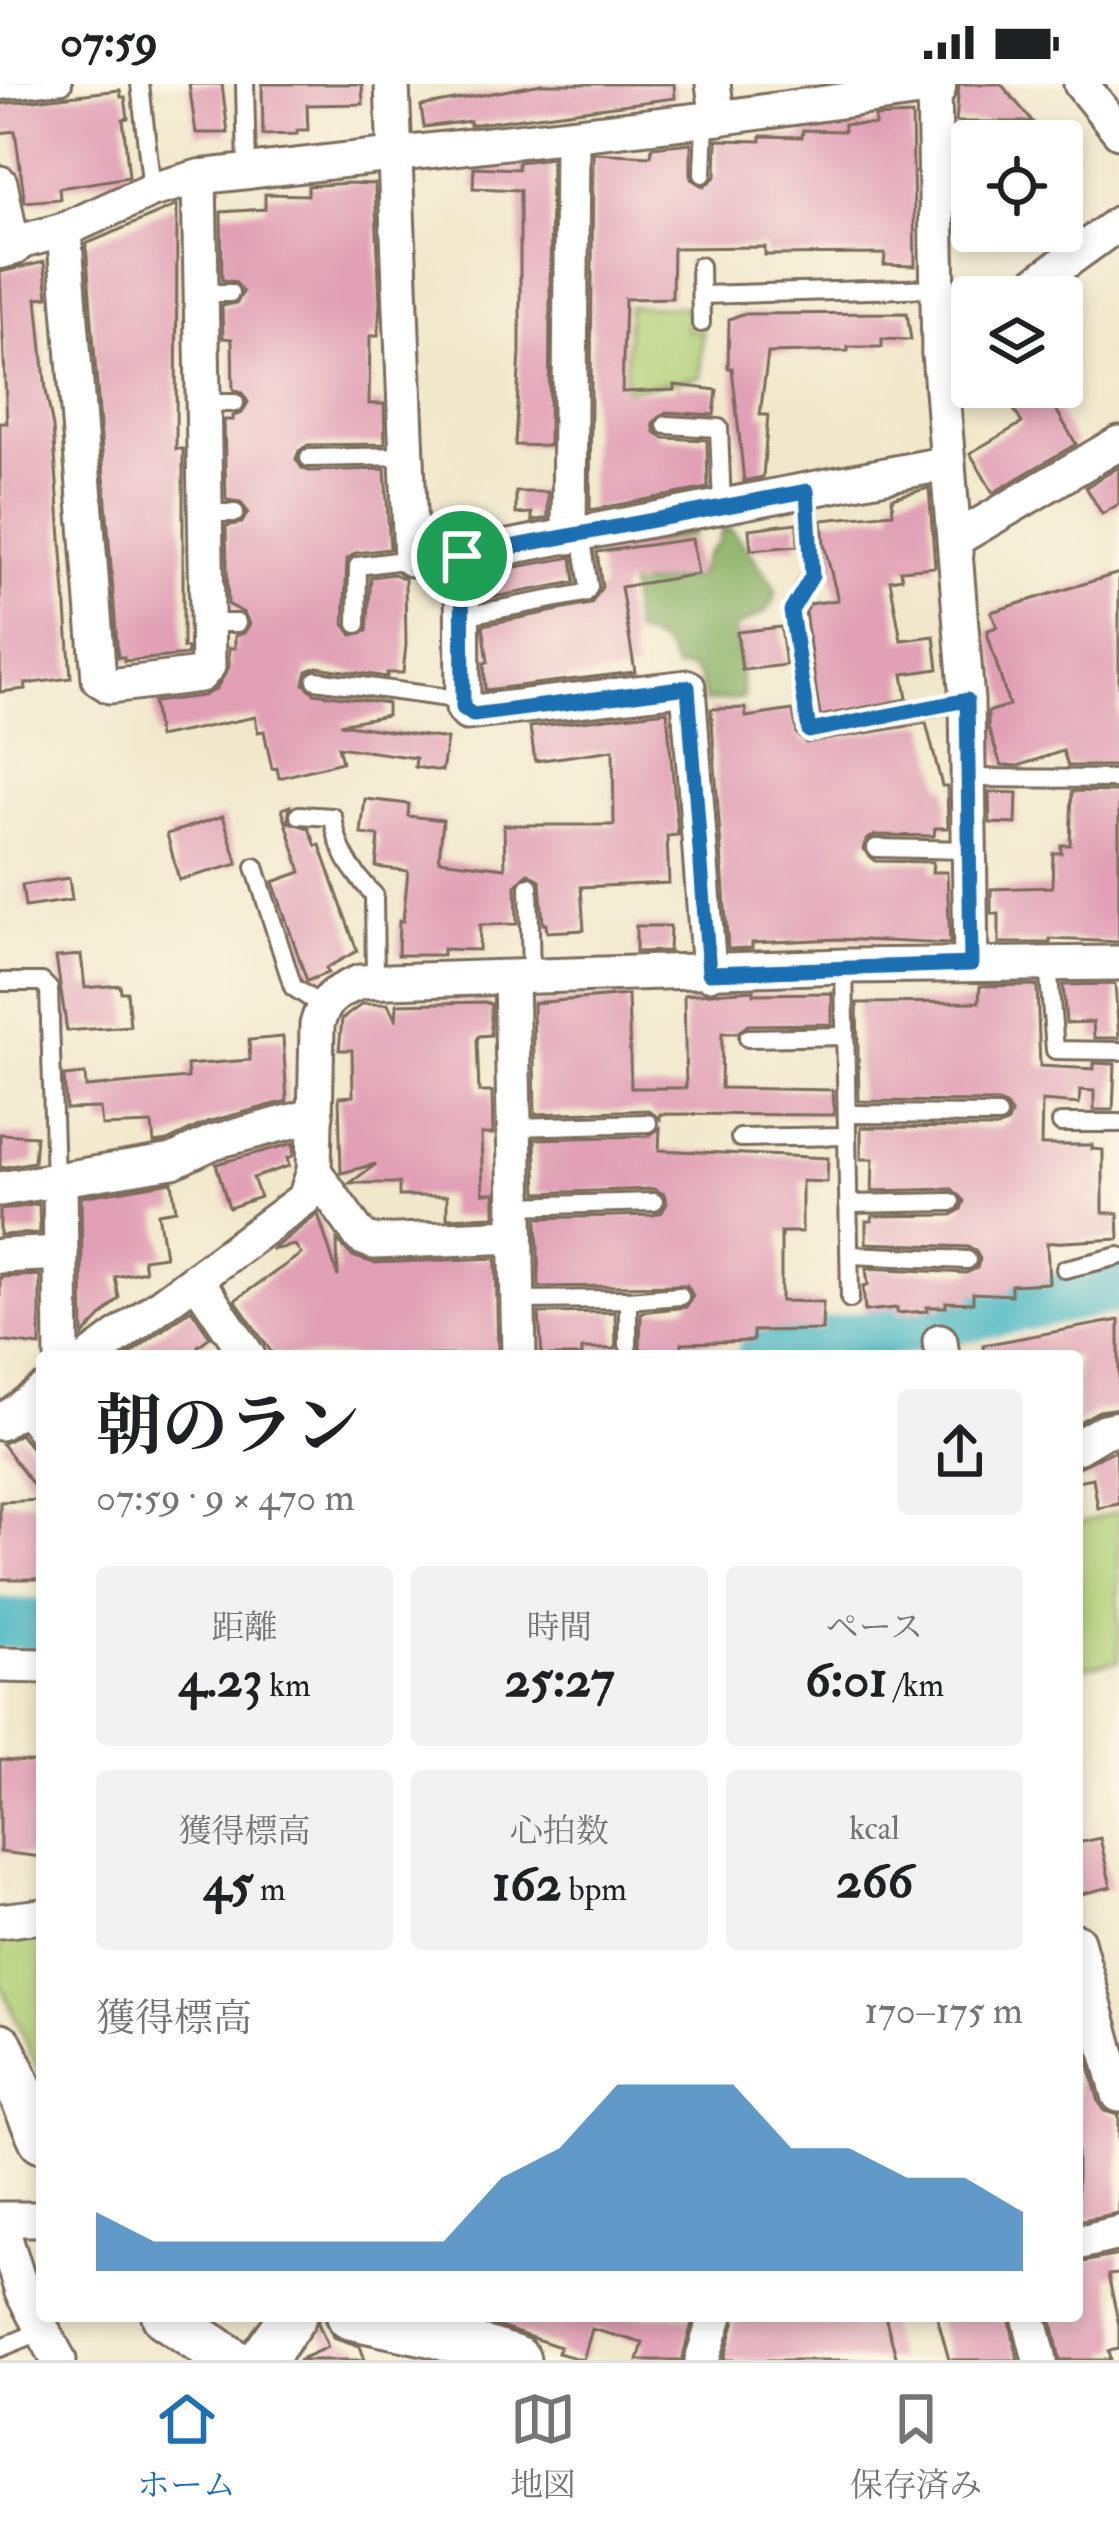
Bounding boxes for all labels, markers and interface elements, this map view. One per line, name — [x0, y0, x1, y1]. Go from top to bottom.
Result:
text: 07:59 — [60, 14, 158, 70]
map controls — [951, 120, 1083, 408]
button: locate — [951, 120, 1083, 252]
button: layers — [951, 276, 1083, 408]
pin — [411, 505, 513, 607]
icon: arrive — [429, 523, 495, 589]
text: 朝のラン — [96, 1386, 360, 1469]
button: share — [897, 1389, 1023, 1515]
text: 07:59 · 9 × 470 m — [96, 1473, 355, 1522]
text: 距離 — [212, 1607, 278, 1648]
text: 時間 — [527, 1607, 593, 1648]
text: ペース — [826, 1607, 923, 1648]
text: 4.23 — [178, 1648, 262, 1712]
text: 25:27 — [505, 1648, 614, 1712]
text: 6:01 — [805, 1648, 887, 1712]
text: km — [262, 1665, 311, 1706]
text: /km — [887, 1665, 944, 1706]
text: kcal — [849, 1808, 900, 1849]
text: 獲得標高 — [179, 1811, 311, 1852]
text: 心拍数 — [510, 1811, 609, 1852]
text: 266 — [836, 1849, 913, 1913]
text: 45 — [203, 1852, 253, 1916]
text: 162 — [492, 1852, 562, 1916]
text: m — [253, 1869, 286, 1910]
text: bpm — [562, 1869, 627, 1910]
text: 170–175 m — [864, 1986, 1023, 2035]
text: 獲得標高 — [96, 1994, 252, 2043]
tab: ホーム — [137, 2386, 236, 2506]
tab: 地図 — [510, 2386, 576, 2506]
tab: 保存済み — [850, 2386, 982, 2506]

